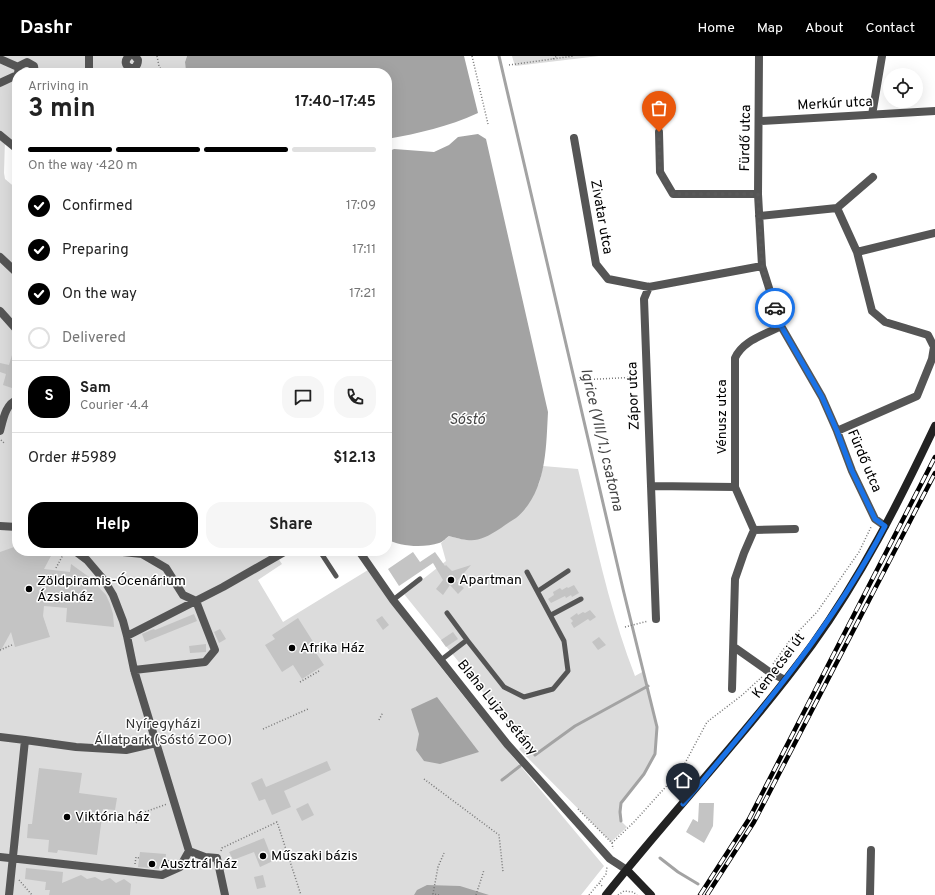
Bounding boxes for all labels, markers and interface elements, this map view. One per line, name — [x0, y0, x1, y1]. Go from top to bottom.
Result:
text: Dashr — [20, 16, 72, 40]
text: Home — [698, 20, 735, 37]
text: Map — [757, 20, 783, 37]
text: About — [805, 20, 844, 37]
text: Contact — [866, 20, 915, 37]
map controls — [883, 68, 923, 108]
button: locate — [883, 68, 923, 108]
text: Arriving in — [28, 79, 89, 95]
pin — [642, 91, 676, 132]
text: 3 min — [28, 93, 96, 126]
text: 17:40–17:45 — [295, 93, 376, 112]
street label: Merkúr utca — [797, 94, 873, 114]
icon: bag — [648, 97, 670, 119]
street label: Fürdő utca — [737, 104, 755, 172]
text: On the way · 420 m — [28, 158, 138, 174]
street label: Zivatar utca — [586, 178, 616, 256]
icon: check — [28, 195, 50, 217]
text: Confirmed — [62, 197, 133, 216]
text: 17:09 — [346, 198, 376, 214]
icon: check — [28, 239, 50, 261]
text: Preparing — [62, 241, 129, 260]
text: 17:11 — [352, 242, 376, 258]
icon: check — [28, 283, 50, 305]
text: On the way — [62, 285, 137, 304]
text: 17:21 — [349, 286, 376, 302]
courier — [755, 288, 795, 328]
icon: car — [764, 297, 786, 319]
text: Delivered — [62, 329, 126, 348]
street label: Zápor utca — [624, 362, 644, 430]
water label: Igrice (VIII/1.) csatorna — [575, 367, 627, 513]
button: chat — [282, 376, 324, 418]
button: phone — [334, 376, 376, 418]
text: Sam — [80, 379, 111, 398]
street label: Vénusz utca — [714, 379, 731, 455]
text: S — [44, 387, 54, 406]
text: Courier · 4.4 — [80, 398, 149, 414]
water label: Sóstó — [449, 411, 486, 430]
street label: Fürdő utca — [843, 427, 885, 495]
text: Order #5989 — [28, 449, 117, 468]
text: $12.13 — [333, 449, 376, 468]
button: Help — [28, 502, 198, 548]
button: Share — [206, 502, 376, 548]
place label: Zöldpiramis-Ócenárium Ázsiaház — [37, 572, 186, 606]
place label: Apartman — [459, 572, 522, 589]
marker: Apartman — [446, 575, 456, 585]
marker: Zöldpiramis-Ócenárium Ázsiaház — [24, 584, 34, 594]
street label: Kemecsei út — [749, 630, 809, 702]
place label: Afrika Ház — [300, 640, 365, 657]
marker: Afrika Ház — [287, 643, 297, 653]
street label: Blaha Lujza sétány — [453, 657, 541, 759]
park label: Nyíregyházi Állatpark (Sóstó ZOO) — [94, 716, 232, 749]
pin — [666, 763, 700, 804]
icon: home — [672, 769, 694, 791]
place label: Viktória ház — [75, 809, 150, 826]
marker: Viktória ház — [62, 812, 72, 822]
place label: Műszaki bázis — [271, 848, 358, 865]
marker: Műszaki bázis — [258, 851, 268, 861]
place label: Ausztrál ház — [160, 856, 238, 873]
marker: Ausztrál ház — [147, 859, 157, 869]

